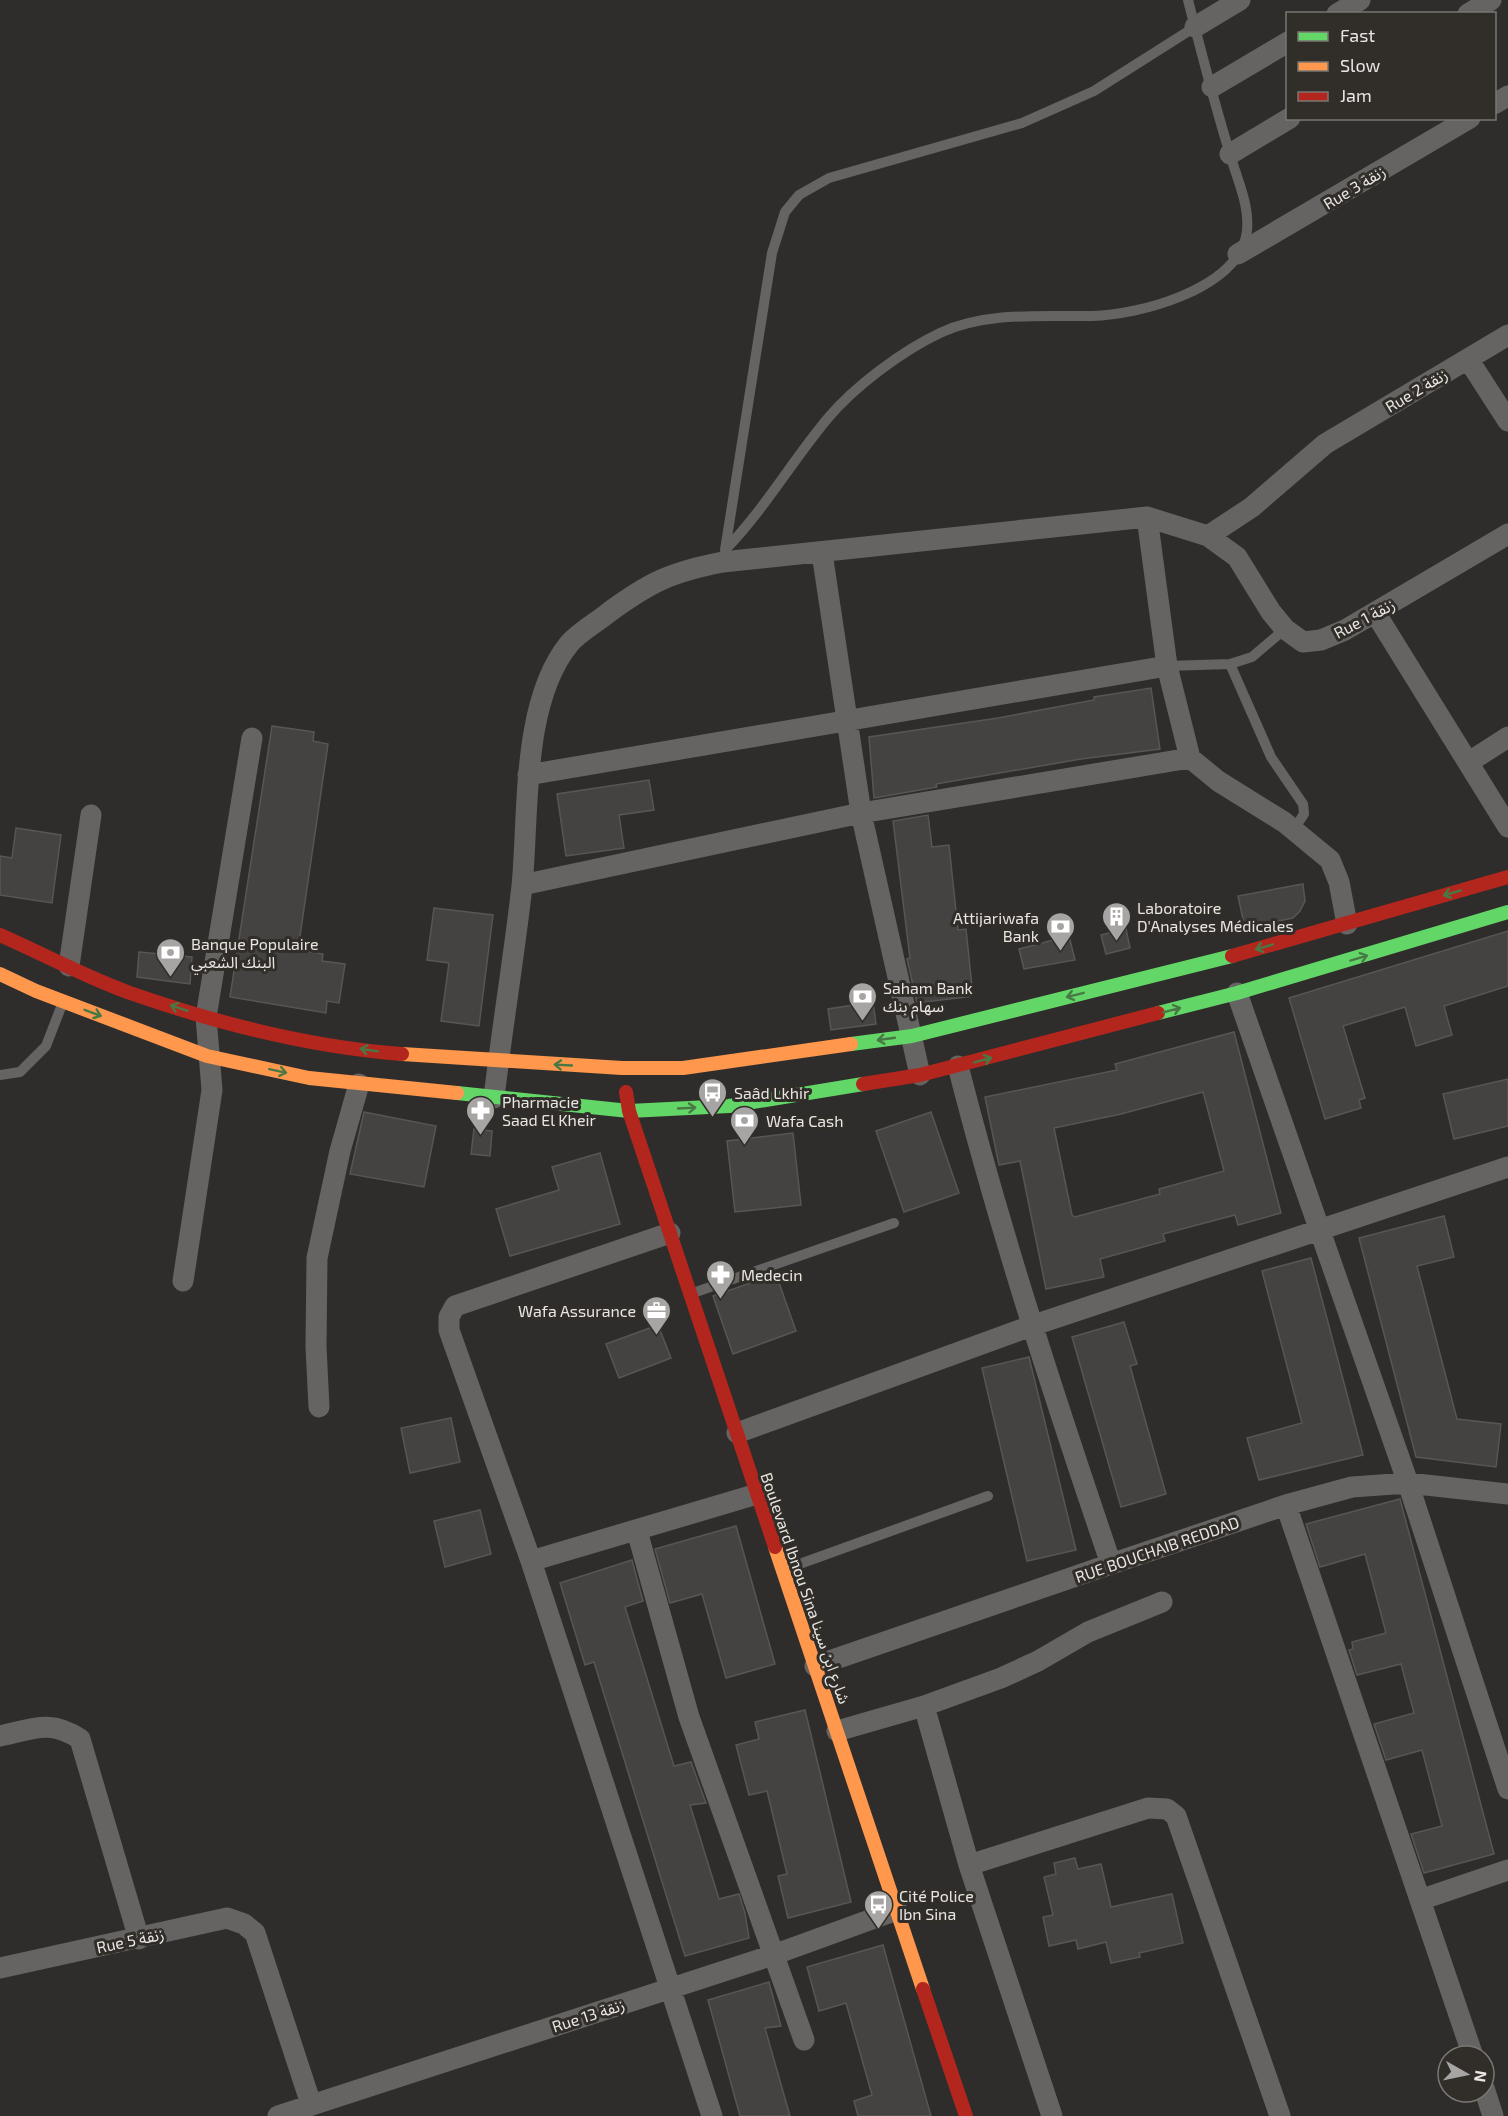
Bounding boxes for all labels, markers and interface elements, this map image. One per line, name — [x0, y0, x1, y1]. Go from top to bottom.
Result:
legend — [1286, 12, 1496, 120]
text: Fast — [1340, 24, 1375, 46]
text: Slow — [1340, 54, 1381, 76]
text: Jam — [1340, 84, 1372, 106]
street label: Rue 3 زنقة — [1320, 161, 1389, 214]
street label: Rue 2 زنقة — [1381, 364, 1451, 417]
street label: Rue 1 زنقة — [1330, 594, 1398, 643]
one-way arrow — [1443, 888, 1462, 899]
place label: Laboratoire D'Analyses Médicales — [1137, 898, 1294, 935]
building icon: Laboratoire D'Analyses Médicales — [1100, 900, 1132, 942]
place label: Attijariwafa Bank — [953, 908, 1039, 945]
bank icon: Attijariwafa Bank — [1044, 910, 1076, 952]
place label: Banque Populaire البنك الشعبي — [191, 934, 319, 974]
bank icon: Banque Populaire البنك الشعبي — [154, 936, 186, 978]
one-way arrow — [1255, 942, 1274, 953]
one-way arrow — [1349, 952, 1368, 963]
place label: Saham Bank سهام بنك — [883, 978, 973, 1019]
bank icon: Saham Bank سهام بنك — [846, 980, 878, 1022]
one-way arrow — [1066, 990, 1085, 1001]
one-way arrow — [170, 1002, 189, 1013]
one-way arrow — [1162, 1004, 1181, 1015]
one-way arrow — [83, 1008, 101, 1019]
one-way arrow — [876, 1034, 896, 1045]
one-way arrow — [359, 1044, 379, 1055]
one-way arrow — [973, 1054, 992, 1065]
one-way arrow — [554, 1059, 574, 1070]
one-way arrow — [268, 1066, 287, 1077]
bus stop icon: Saâd Lkhir — [697, 1076, 729, 1118]
place label: Saâd Lkhir — [734, 1083, 810, 1102]
place label: Pharmacie Saad El Kheir — [502, 1092, 596, 1129]
pharmacy icon: Pharmacie Saad El Kheir — [465, 1094, 497, 1136]
one-way arrow — [677, 1103, 697, 1114]
bank icon: Wafa Cash — [729, 1104, 761, 1146]
place label: Wafa Cash — [766, 1111, 844, 1130]
pharmacy icon: Medecin — [704, 1258, 736, 1300]
place label: Medecin — [741, 1265, 802, 1284]
office icon: Wafa Assurance — [641, 1294, 673, 1336]
place label: Wafa Assurance — [518, 1301, 636, 1320]
street label: Boulevard Ibnou Sina شارع ابن سينا — [754, 1470, 855, 1707]
street label: RUE BOUCHAIB REDDAD — [1072, 1512, 1242, 1586]
place label: Cité Police Ibn Sina — [899, 1886, 974, 1923]
bus stop icon: Cité Police Ibn Sina — [862, 1888, 894, 1930]
street label: Rue 5 زنقة — [94, 1924, 166, 1957]
street label: Rue 13 زنقة — [549, 1994, 627, 2037]
north arrow — [1436, 2044, 1496, 2104]
text: N — [1471, 2069, 1492, 2084]

